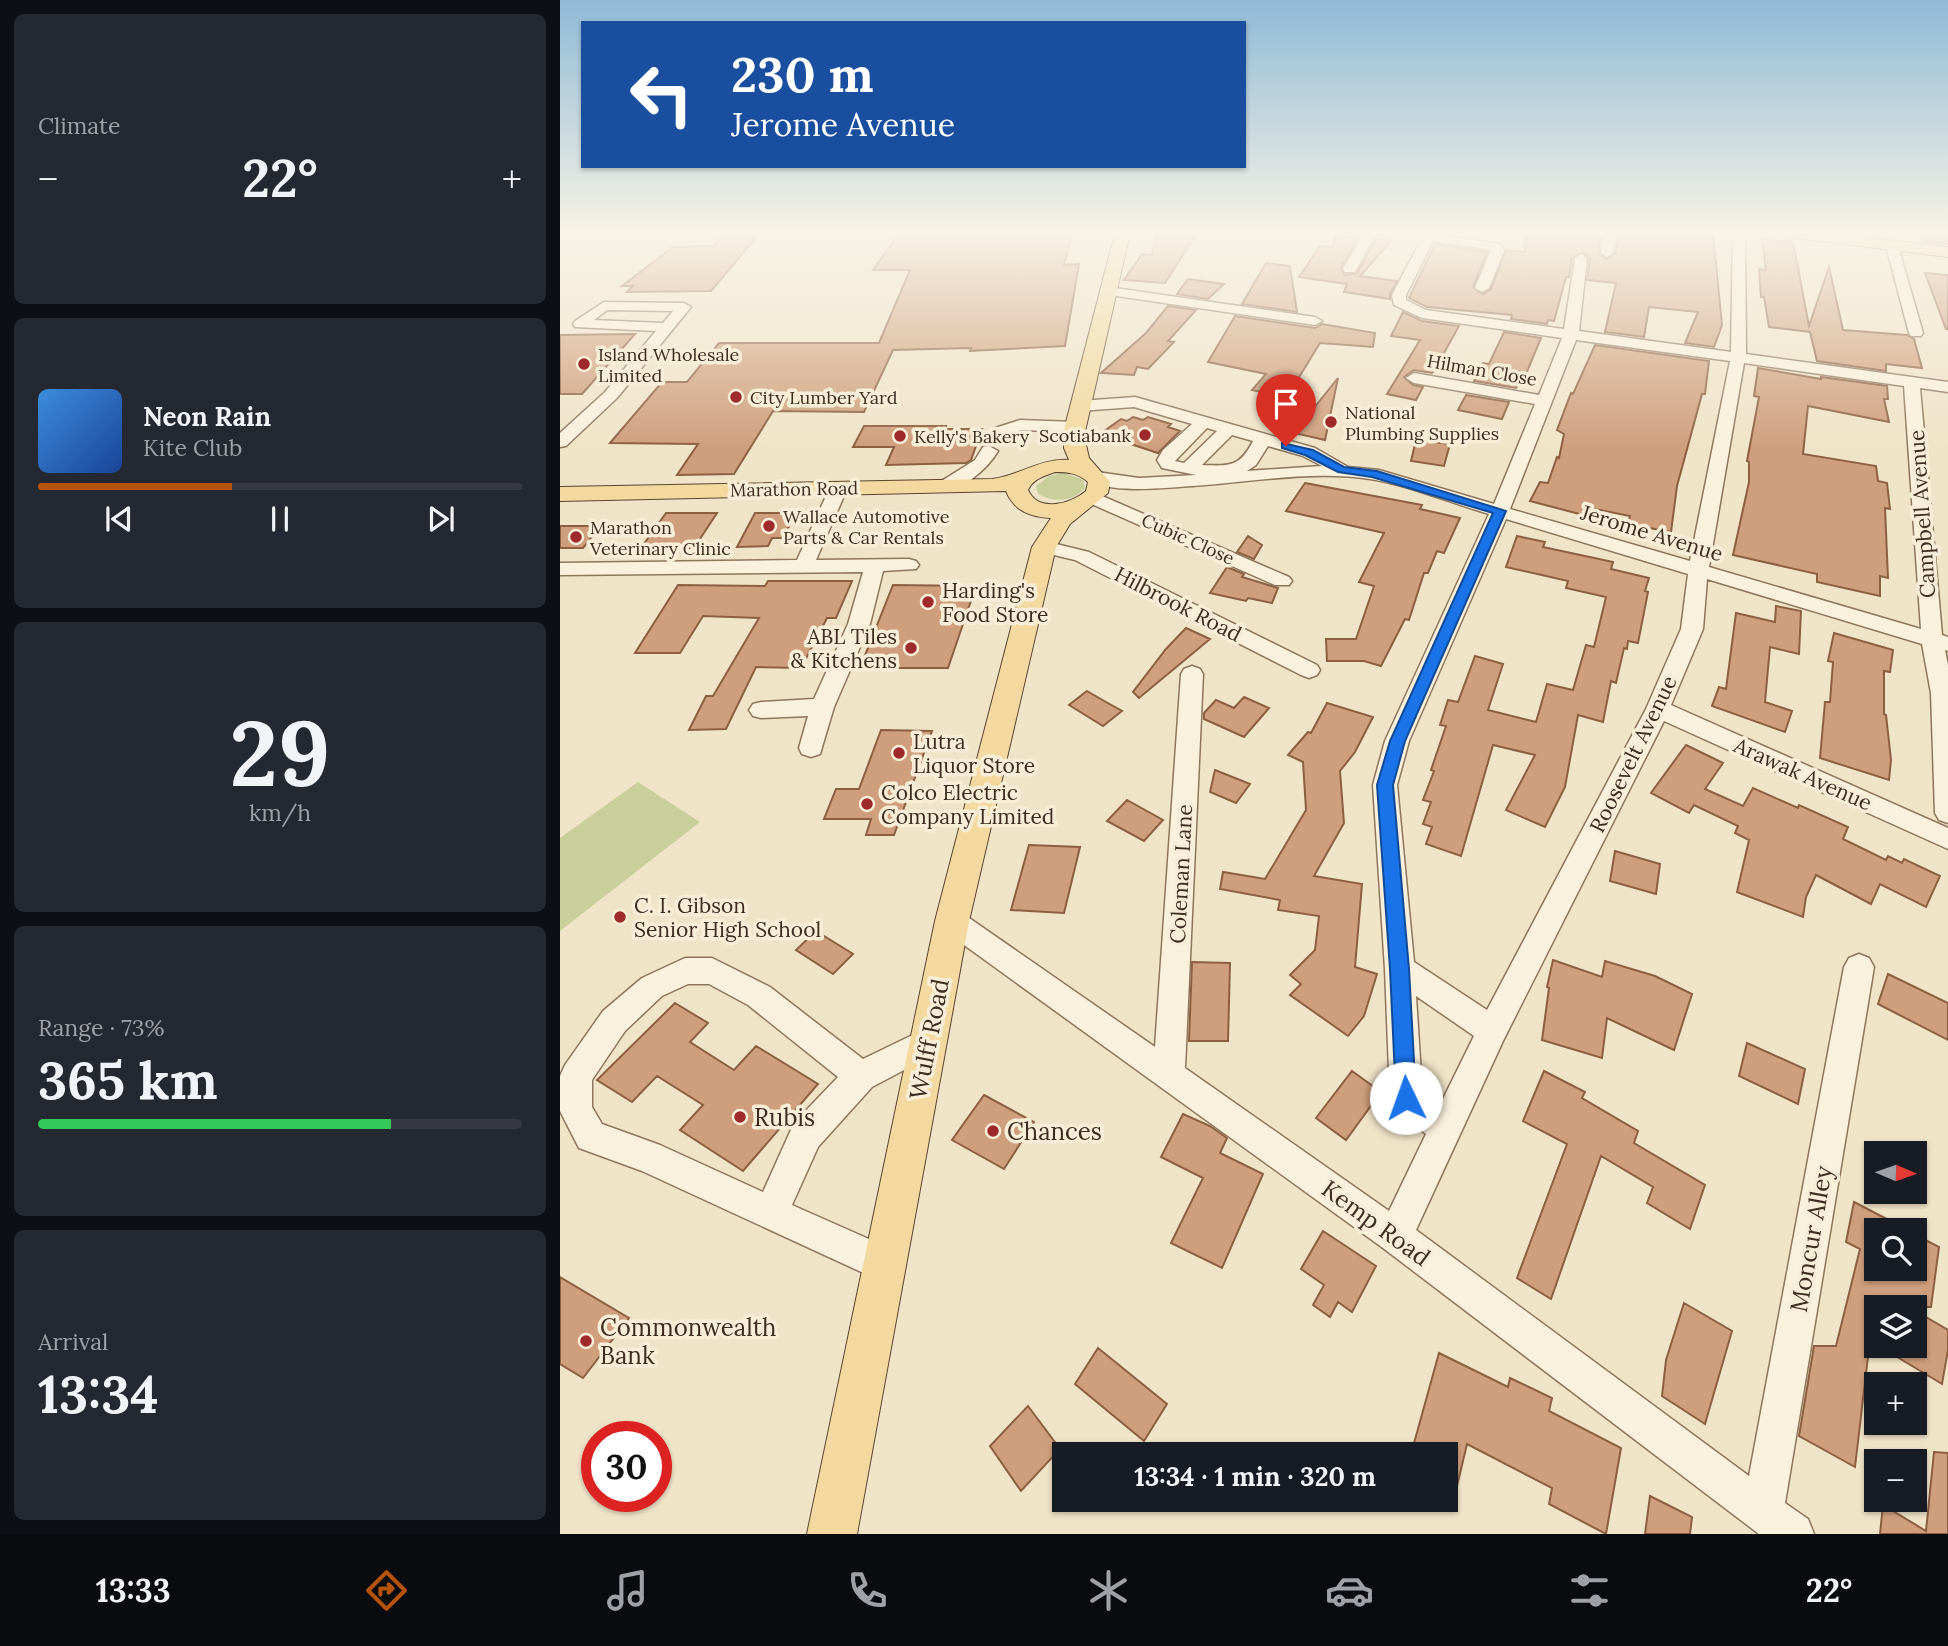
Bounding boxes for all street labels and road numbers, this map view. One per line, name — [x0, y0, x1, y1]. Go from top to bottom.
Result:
street label: Hilman Close — [1425, 349, 1539, 391]
street label: Campbell Avenue — [1903, 429, 1941, 599]
street label: Marathon Road — [730, 476, 859, 502]
street label: Jerome Avenue — [1577, 498, 1726, 567]
street label: Cubic Close — [1138, 508, 1238, 570]
street label: Hilbrook Road — [1110, 560, 1246, 648]
street label: Roosevelt Avenue — [1583, 671, 1683, 837]
street label: Arawak Avenue — [1729, 731, 1876, 816]
street label: Coleman Lane — [1164, 804, 1198, 944]
street label: Wulff Road — [902, 976, 956, 1102]
street label: Moncur Alley — [1783, 1163, 1839, 1315]
street label: Kemp Road — [1316, 1173, 1436, 1273]

